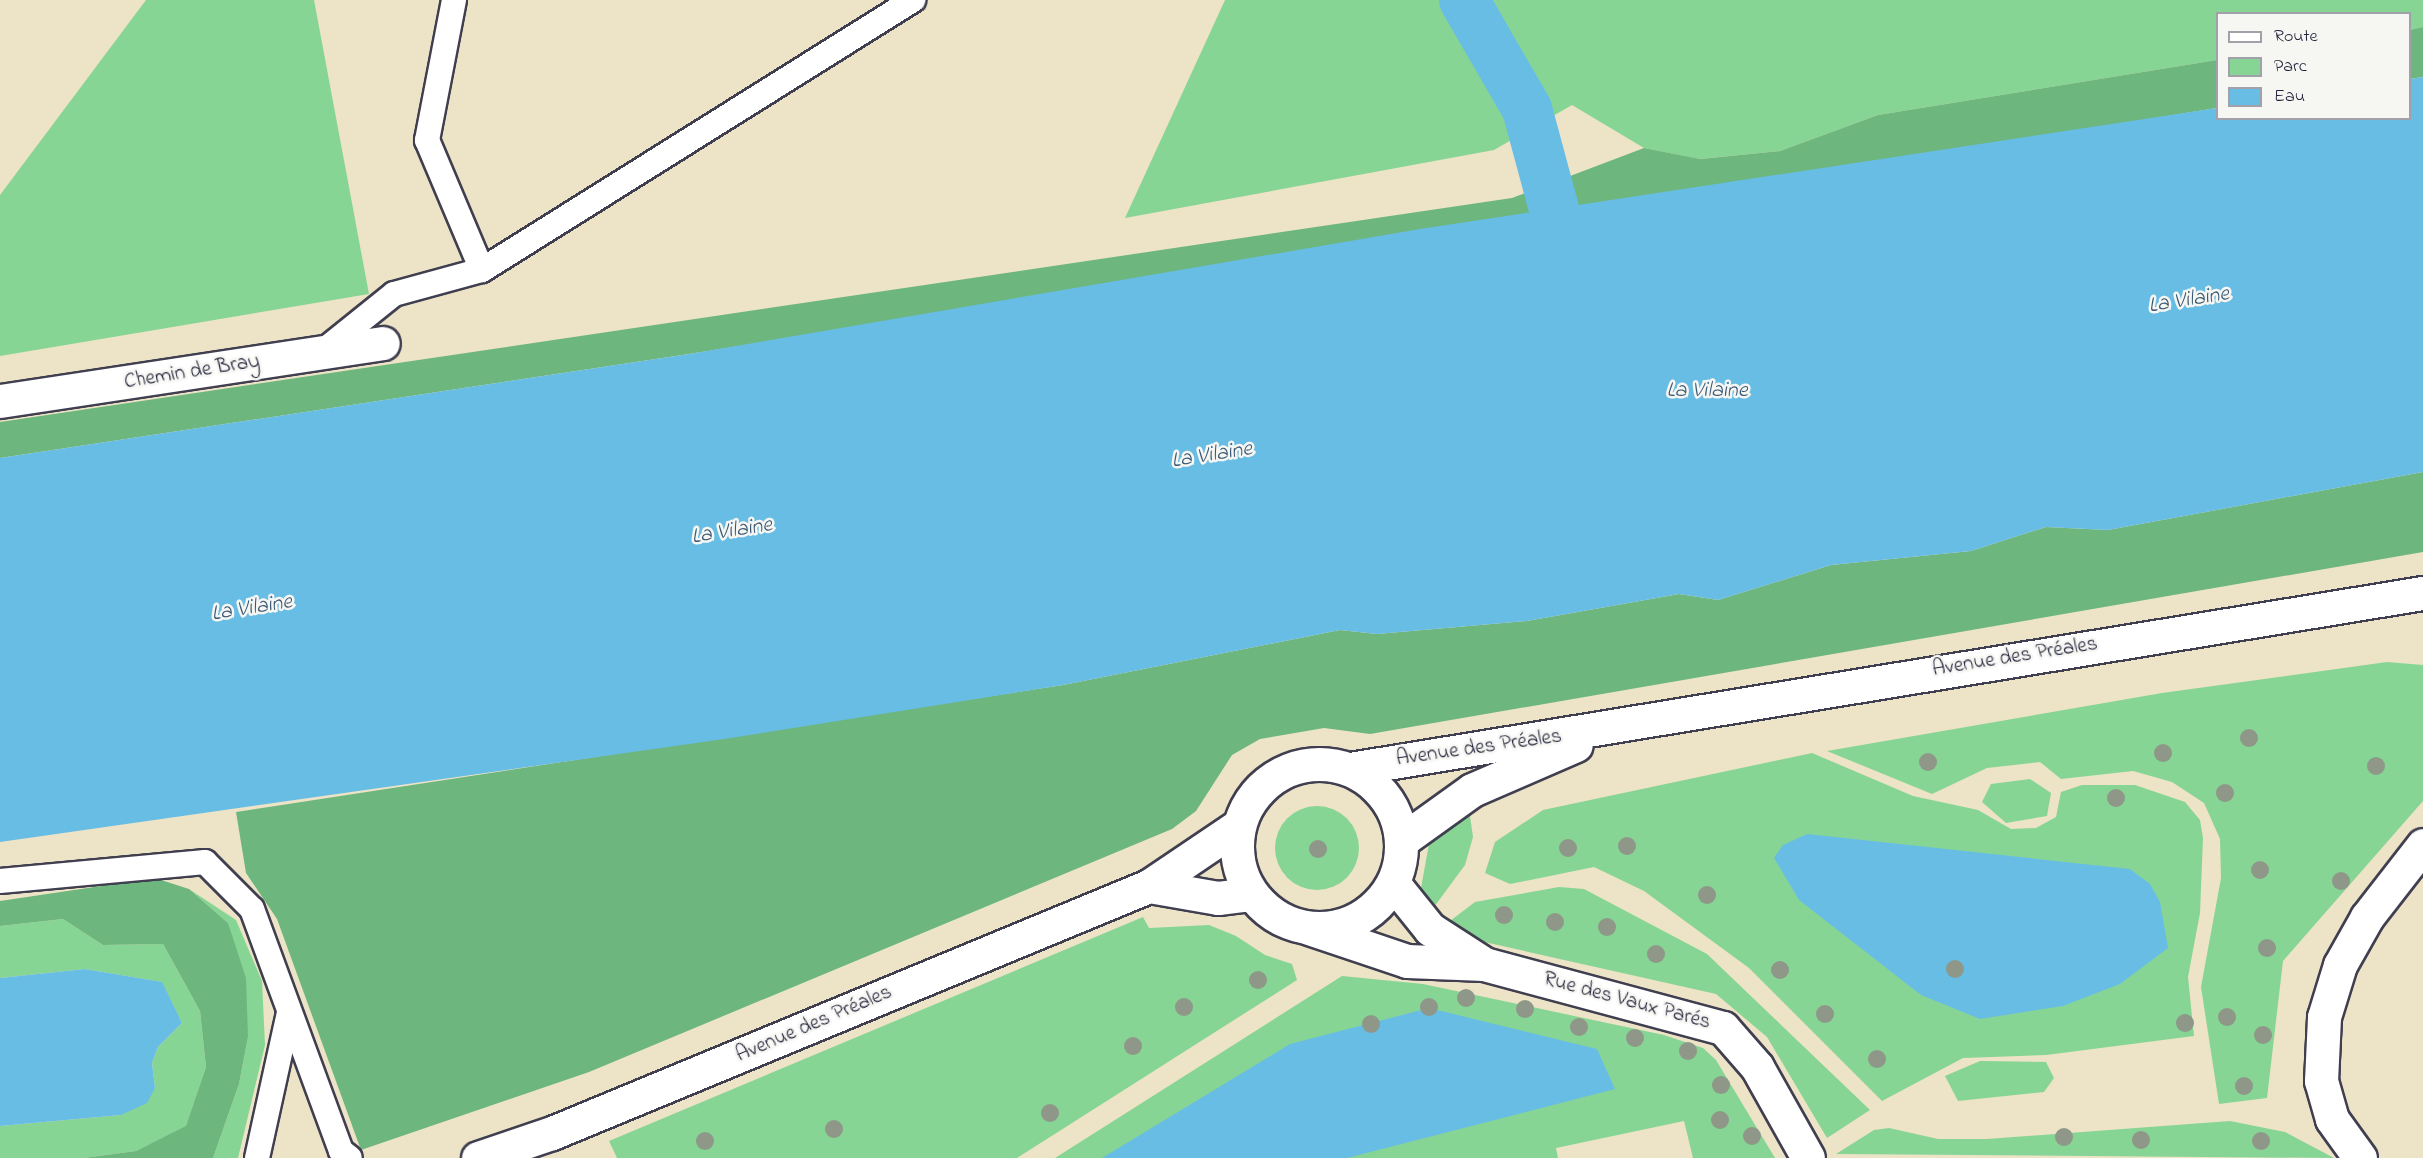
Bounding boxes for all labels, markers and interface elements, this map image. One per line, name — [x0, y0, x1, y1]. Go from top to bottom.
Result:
legend — [2216, 12, 2411, 120]
text: Route — [2274, 24, 2318, 50]
text: Parc — [2274, 54, 2307, 80]
text: Eau — [2274, 84, 2305, 110]
water label: La Vilaine — [2147, 282, 2231, 320]
street label: Chemin de Bray — [123, 349, 261, 395]
water label: La Vilaine — [1666, 379, 1748, 405]
water label: La Vilaine — [1170, 437, 1254, 475]
water label: La Vilaine — [690, 513, 774, 551]
water label: La Vilaine — [210, 590, 294, 628]
street label: Avenue des Préales — [1931, 631, 2099, 683]
street label: Avenue des Préales — [1395, 724, 1563, 772]
street label: Rue des Vaux Parés — [1541, 967, 1713, 1035]
street label: Avenue des Préales — [732, 980, 896, 1068]

